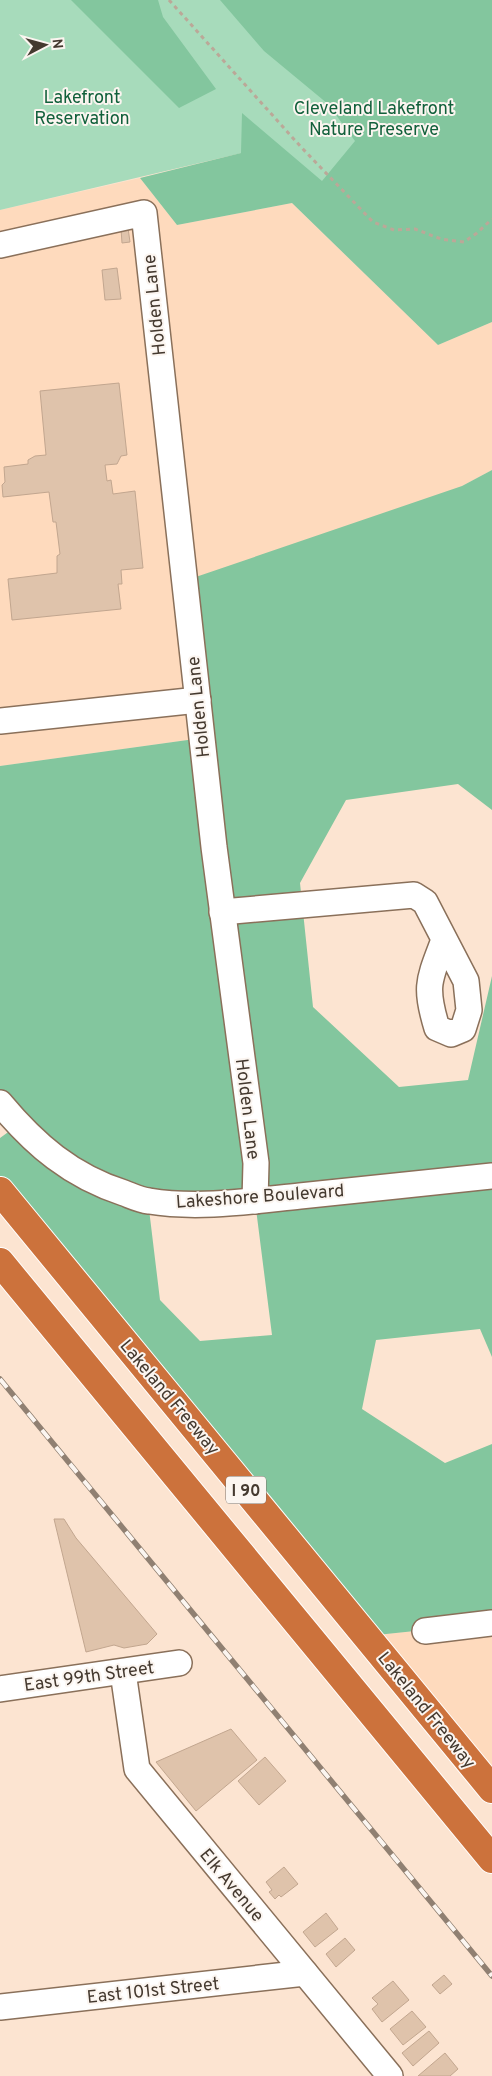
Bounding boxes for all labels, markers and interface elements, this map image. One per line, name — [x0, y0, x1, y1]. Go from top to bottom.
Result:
north arrow — [20, 20, 70, 70]
text: N — [47, 38, 65, 50]
park label: Lakefront Reservation — [34, 87, 130, 131]
park label: Cleveland Lakefront Nature Preserve — [294, 98, 454, 142]
street label: Holden Lane — [139, 253, 172, 357]
street label: Holden Lane — [183, 655, 216, 759]
street label: Holden Lane — [229, 1057, 264, 1161]
street label: Lakeshore Boulevard — [175, 1180, 345, 1215]
street label: Lakeland Freeway — [114, 1335, 224, 1460]
road number: I 90 — [226, 1476, 266, 1504]
street label: Lakeland Freeway — [372, 1648, 480, 1774]
street label: East 99th Street — [23, 1657, 156, 1698]
street label: Elk Avenue — [194, 1845, 268, 1927]
street label: East 101st Street — [86, 1973, 220, 2010]

